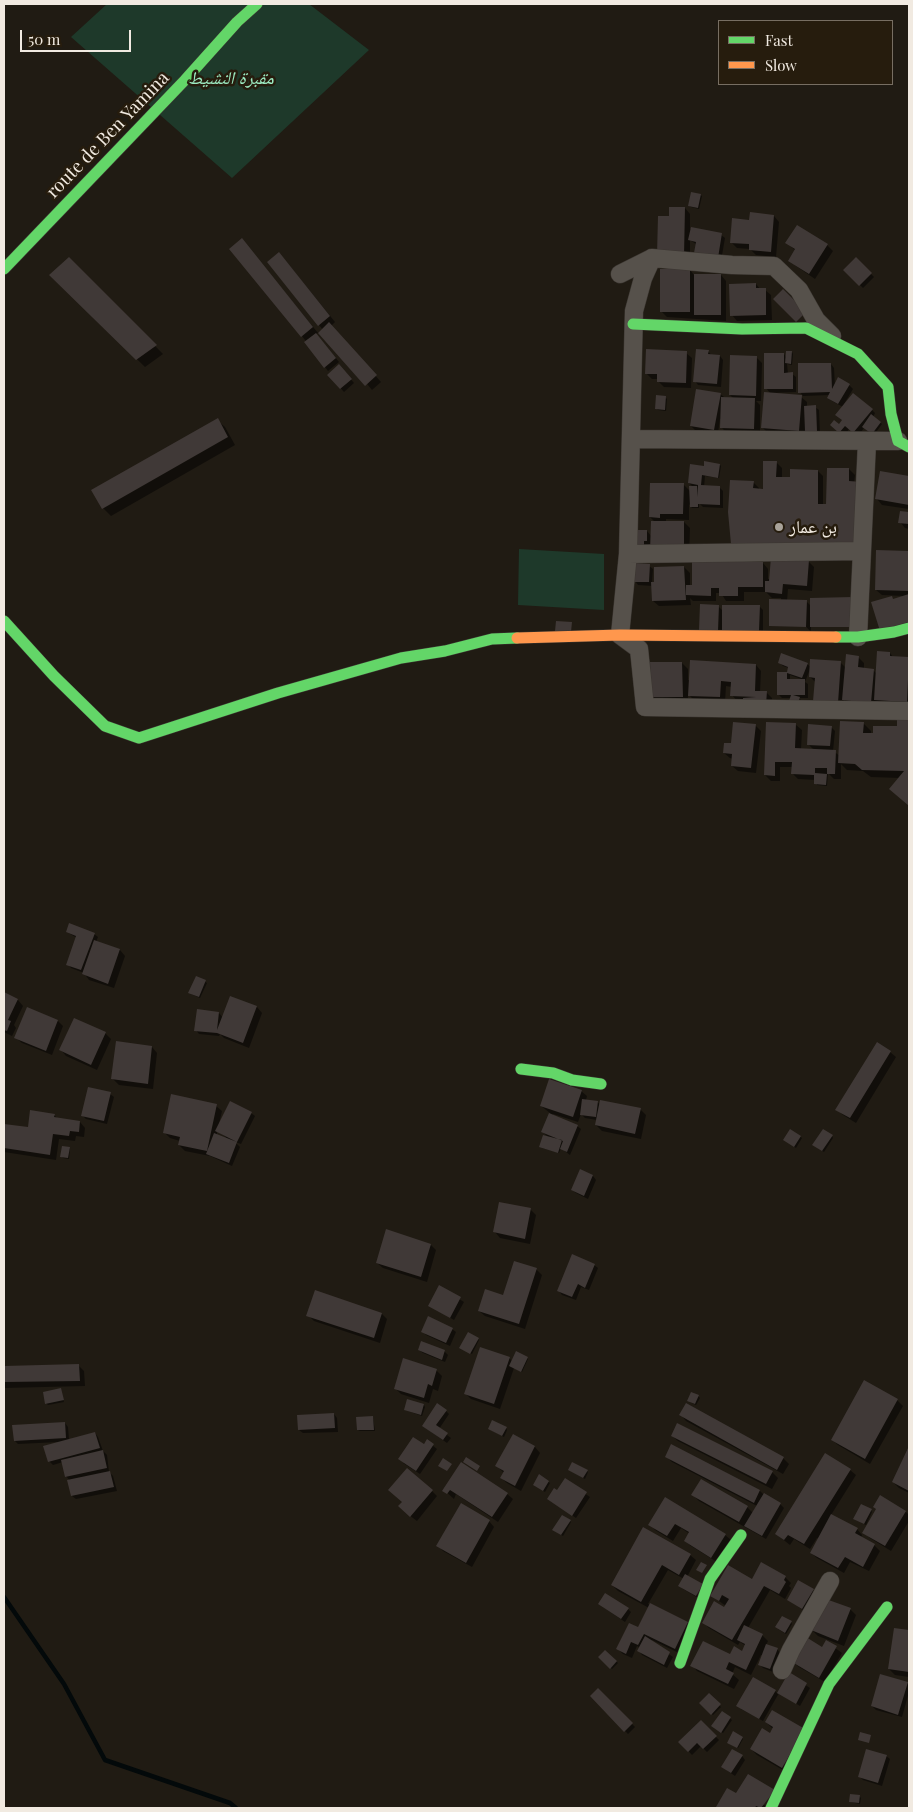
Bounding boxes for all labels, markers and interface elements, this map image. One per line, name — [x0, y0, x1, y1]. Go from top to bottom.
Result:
scale bar — [22, 20, 134, 52]
legend — [718, 20, 893, 85]
text: 50 m — [28, 29, 60, 49]
text: Fast — [765, 30, 793, 50]
text: Slow — [765, 55, 797, 75]
street label: route de Ben Yamina — [42, 67, 174, 203]
park label: مقبرة النشيط — [188, 67, 274, 89]
place label: بن عمار — [789, 516, 837, 538]
marker: بن عمار — [773, 521, 785, 533]

